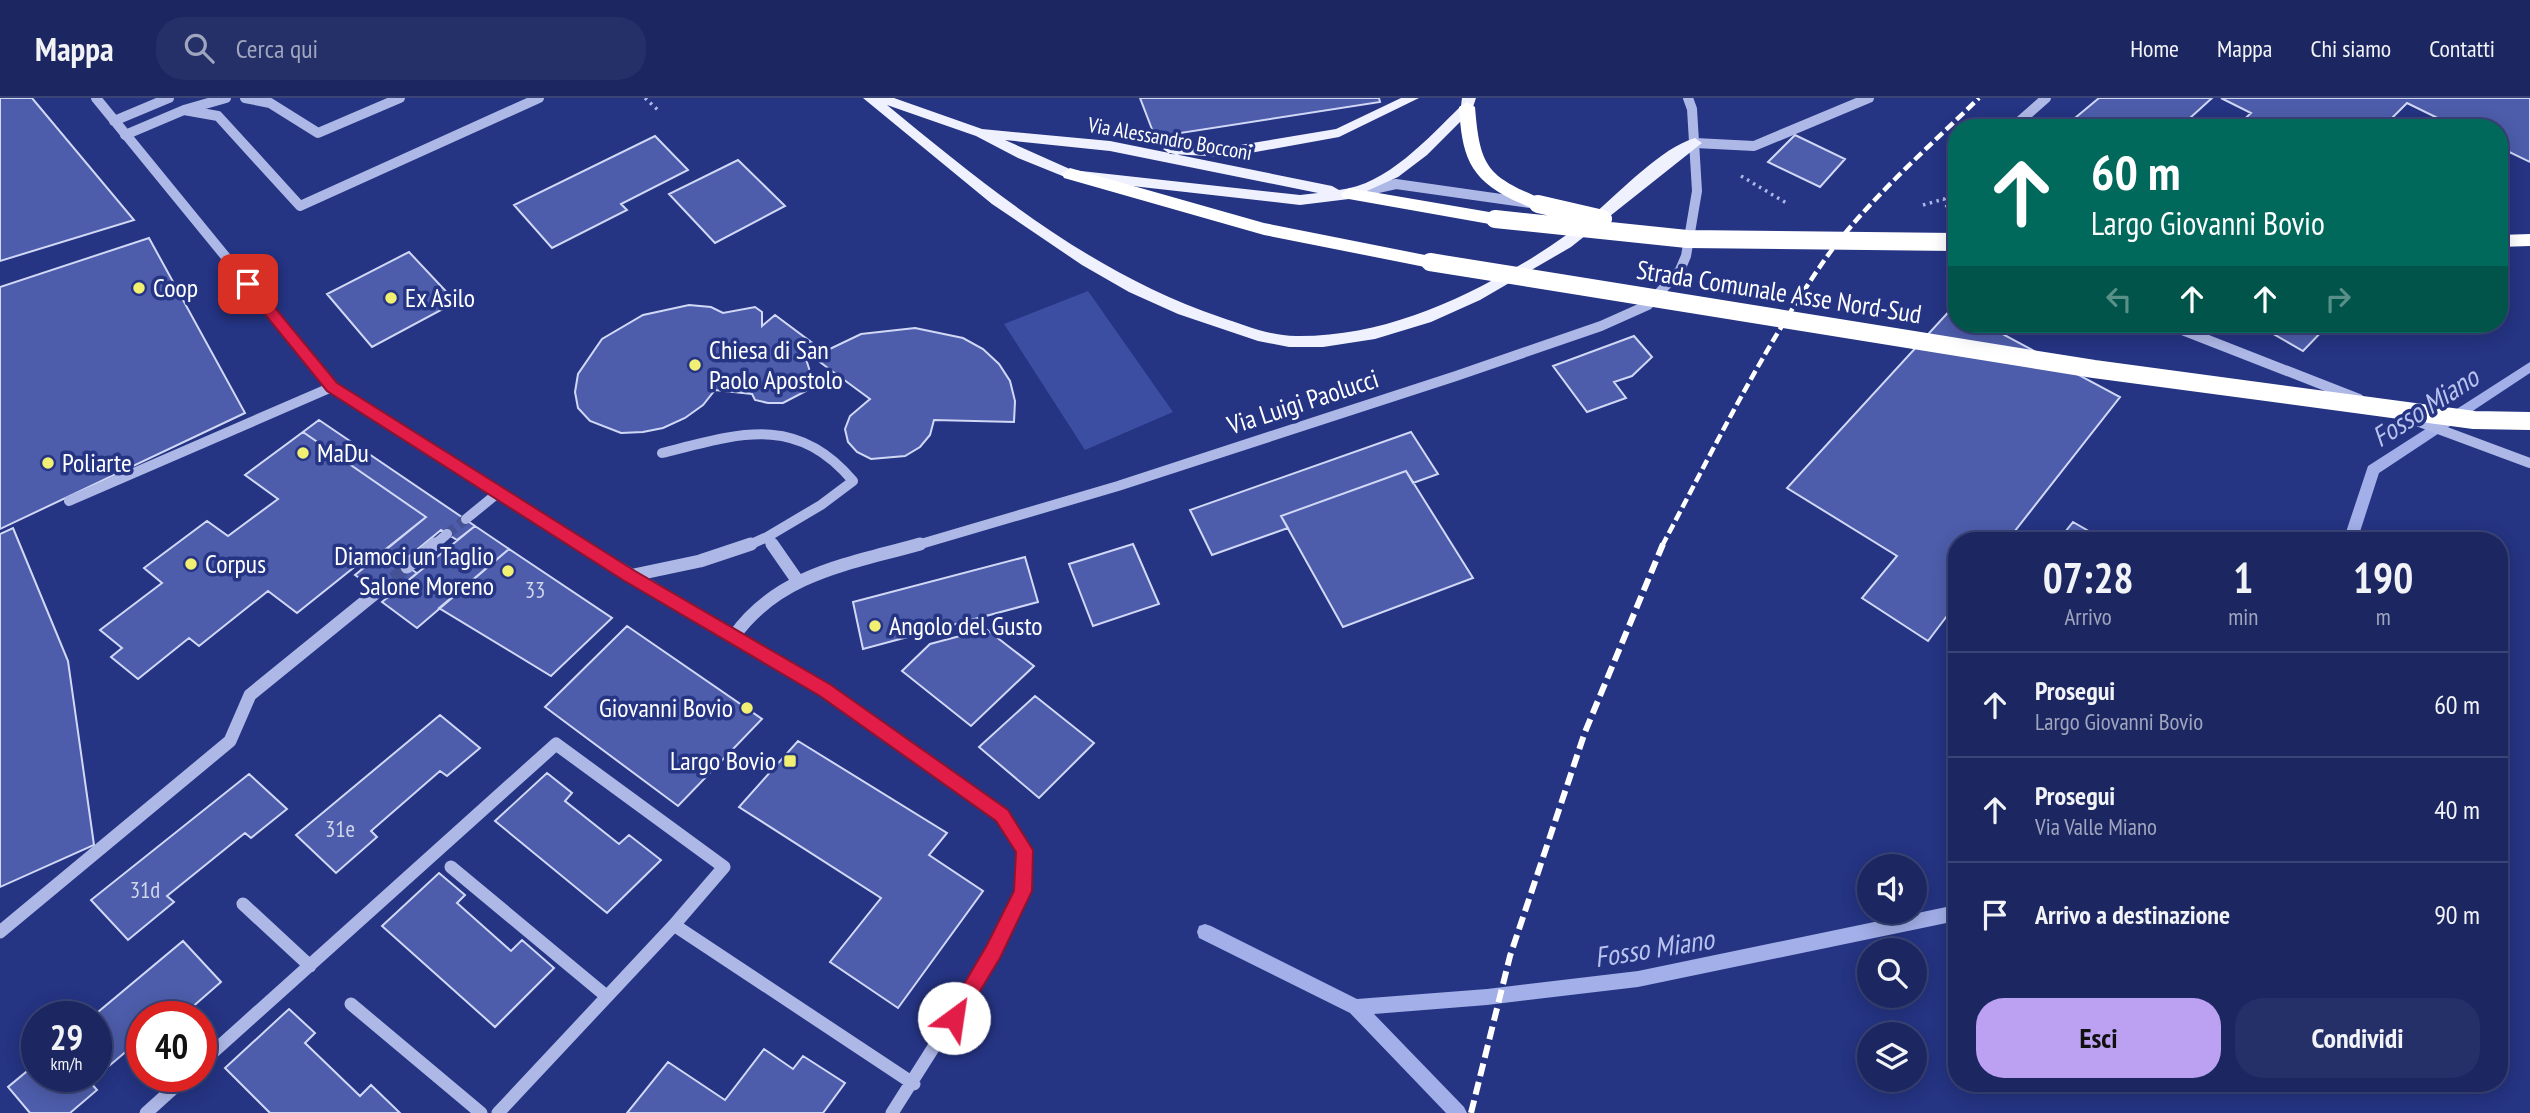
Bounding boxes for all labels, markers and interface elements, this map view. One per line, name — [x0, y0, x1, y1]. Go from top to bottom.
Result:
search box — [156, 17, 646, 80]
text: Mappa — [35, 27, 114, 70]
icon: search — [180, 29, 218, 67]
text: Cerca qui — [236, 32, 318, 65]
text: Home — [2130, 33, 2179, 64]
text: Mappa — [2217, 33, 2272, 64]
text: Chi siamo — [2310, 33, 2391, 64]
text: Contatti — [2429, 33, 2495, 64]
street label: Via Alessandro Bocconi — [1085, 111, 1254, 166]
text: 60 m — [2091, 140, 2180, 204]
icon: ahead — [1976, 147, 2067, 238]
text: Largo Giovanni Bovio — [2091, 202, 2325, 244]
street label: Strada Comunale Asse Nord-Sud — [1634, 253, 1924, 330]
pin — [218, 254, 278, 314]
icon: arrive — [229, 265, 267, 303]
place label: Coop — [153, 271, 198, 304]
marker: Coop — [131, 280, 147, 296]
icon: left — [2100, 280, 2138, 318]
icon: ahead — [2173, 280, 2211, 318]
icon: ahead — [2246, 280, 2284, 318]
icon: right — [2319, 280, 2357, 318]
place label: Ex Asilo — [405, 281, 475, 314]
marker: Ex Asilo — [383, 290, 399, 306]
place label: Chiesa di San Paolo Apostolo — [709, 333, 843, 396]
marker: Chiesa di San Paolo Apostolo — [687, 357, 703, 373]
water label: Fosso Miano — [2364, 357, 2487, 455]
street label: Via Luigi Paolucci — [1222, 362, 1383, 442]
place label: MaDu — [317, 436, 369, 469]
marker: MaDu — [295, 445, 311, 461]
place label: Poliarte — [62, 446, 132, 479]
marker: Poliarte — [40, 455, 56, 471]
place label: Diamoci un Taglio Salone Moreno — [334, 539, 494, 602]
place label: Corpus — [205, 547, 266, 580]
text: 07:28 — [2043, 550, 2134, 605]
text: 1 — [2233, 550, 2253, 605]
text: 190 — [2353, 550, 2413, 605]
marker: Corpus — [183, 556, 199, 572]
marker: Diamoci un Taglio Salone Moreno — [500, 563, 516, 579]
house number: 33 — [525, 575, 545, 604]
text: Arrivo — [2064, 602, 2112, 631]
text: min — [2228, 602, 2258, 631]
text: m — [2376, 602, 2391, 631]
place label: Angolo del Gusto — [889, 609, 1043, 642]
marker: Angolo del Gusto — [867, 618, 883, 634]
text: Prosegui — [2035, 674, 2115, 707]
icon: ahead — [1976, 686, 2014, 724]
text: 60 m — [2434, 688, 2480, 721]
place label: Giovanni Bovio — [599, 691, 733, 724]
marker: Giovanni Bovio — [739, 700, 755, 716]
text: Largo Giovanni Bovio — [2035, 707, 2203, 736]
place label: Largo Bovio — [670, 744, 776, 777]
marker: Largo Bovio — [782, 753, 798, 769]
text: Prosegui — [2035, 779, 2115, 812]
icon: ahead — [1976, 791, 2014, 829]
text: 40 m — [2434, 793, 2480, 826]
text: Via Valle Miano — [2035, 812, 2157, 841]
house number: 31e — [325, 814, 355, 843]
map controls — [1857, 854, 1927, 1092]
button: sound — [1857, 854, 1927, 924]
house number: 31d — [130, 875, 160, 904]
icon: arrive — [1976, 896, 2014, 934]
text: Arrivo a destinazione — [2035, 898, 2230, 931]
text: 90 m — [2434, 898, 2480, 931]
water label: Fosso Miano — [1592, 920, 1718, 975]
button: search — [1857, 938, 1927, 1008]
position arrow — [917, 981, 991, 1055]
button: Esci — [1976, 998, 2221, 1078]
button: Condividi — [2235, 998, 2480, 1078]
speed limit sign: 40 — [126, 1001, 217, 1092]
text: 29 — [50, 1014, 83, 1060]
button: layers — [1857, 1022, 1927, 1092]
text: km/h — [51, 1052, 82, 1075]

